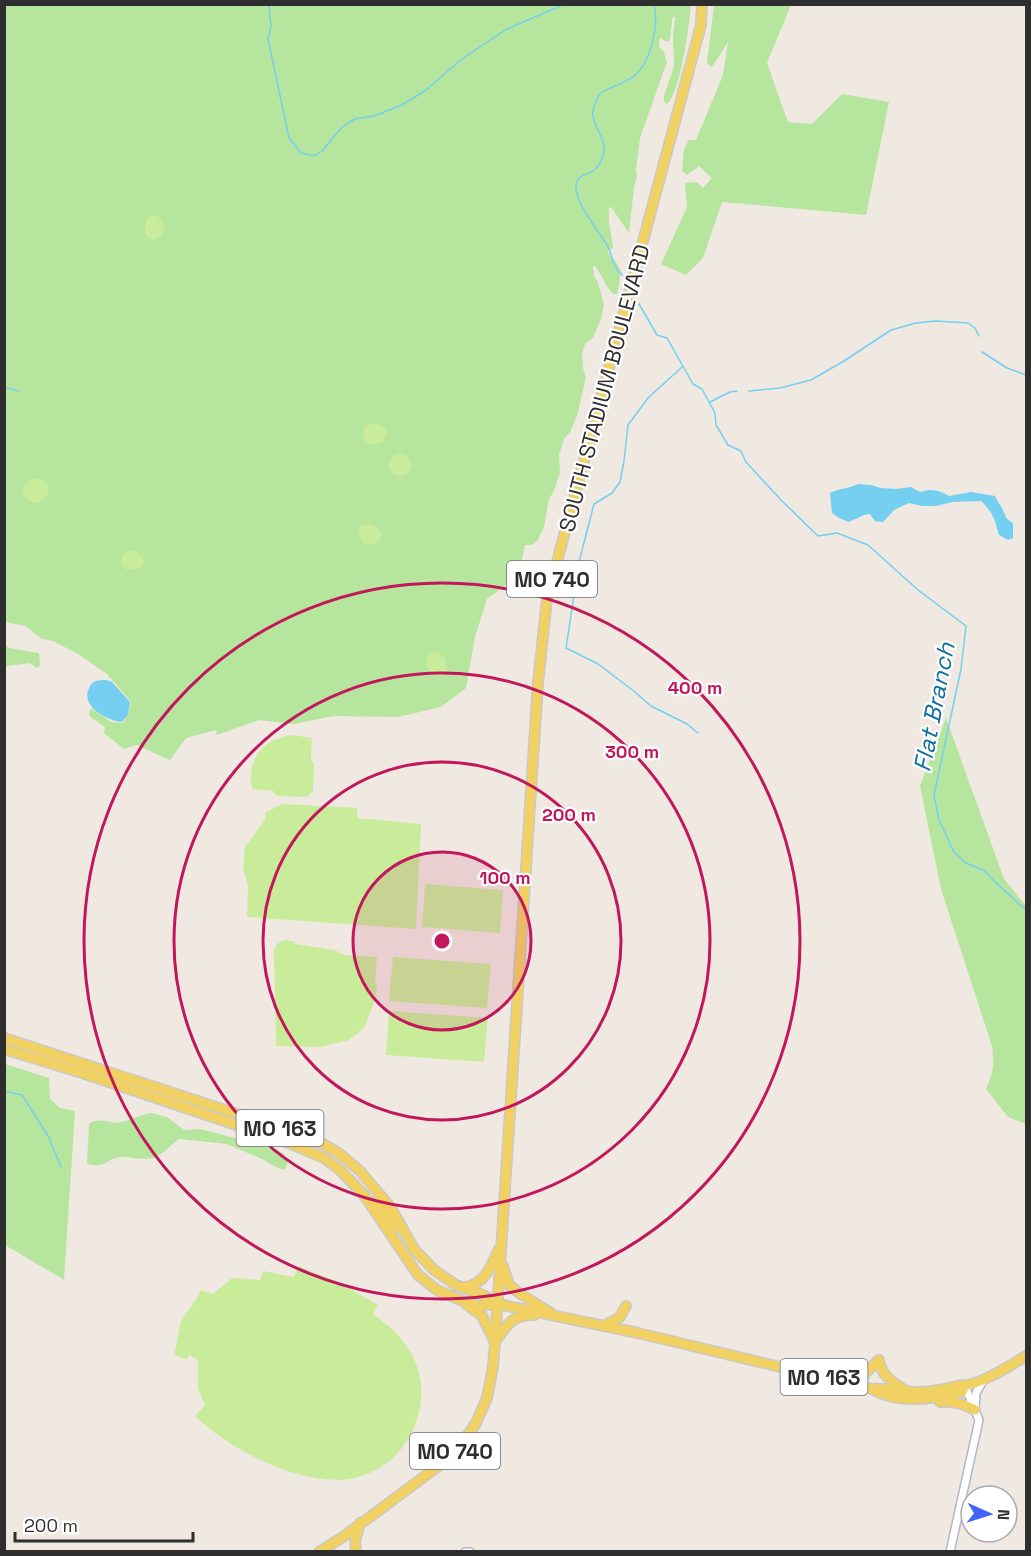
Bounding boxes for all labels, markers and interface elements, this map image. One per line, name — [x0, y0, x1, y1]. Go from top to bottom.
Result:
street label: SOUTH STADIUM BOULEVARD — [552, 241, 656, 535]
road number: MO 740 — [507, 561, 597, 597]
water label: Flat Branch — [906, 638, 962, 774]
text: 400 m — [668, 676, 722, 699]
text: 300 m — [605, 740, 659, 763]
text: 200 m — [542, 803, 596, 826]
text: 100 m — [479, 866, 531, 889]
centre of rings — [432, 931, 452, 951]
road number: MO 163 — [236, 1110, 324, 1146]
road number: MO 163 — [780, 1359, 868, 1395]
road number: MO 740 — [410, 1433, 500, 1469]
north arrow — [959, 1484, 1019, 1544]
scale bar — [15, 1505, 194, 1543]
text: N — [993, 1509, 1014, 1521]
text: 200 m — [24, 1514, 78, 1537]

